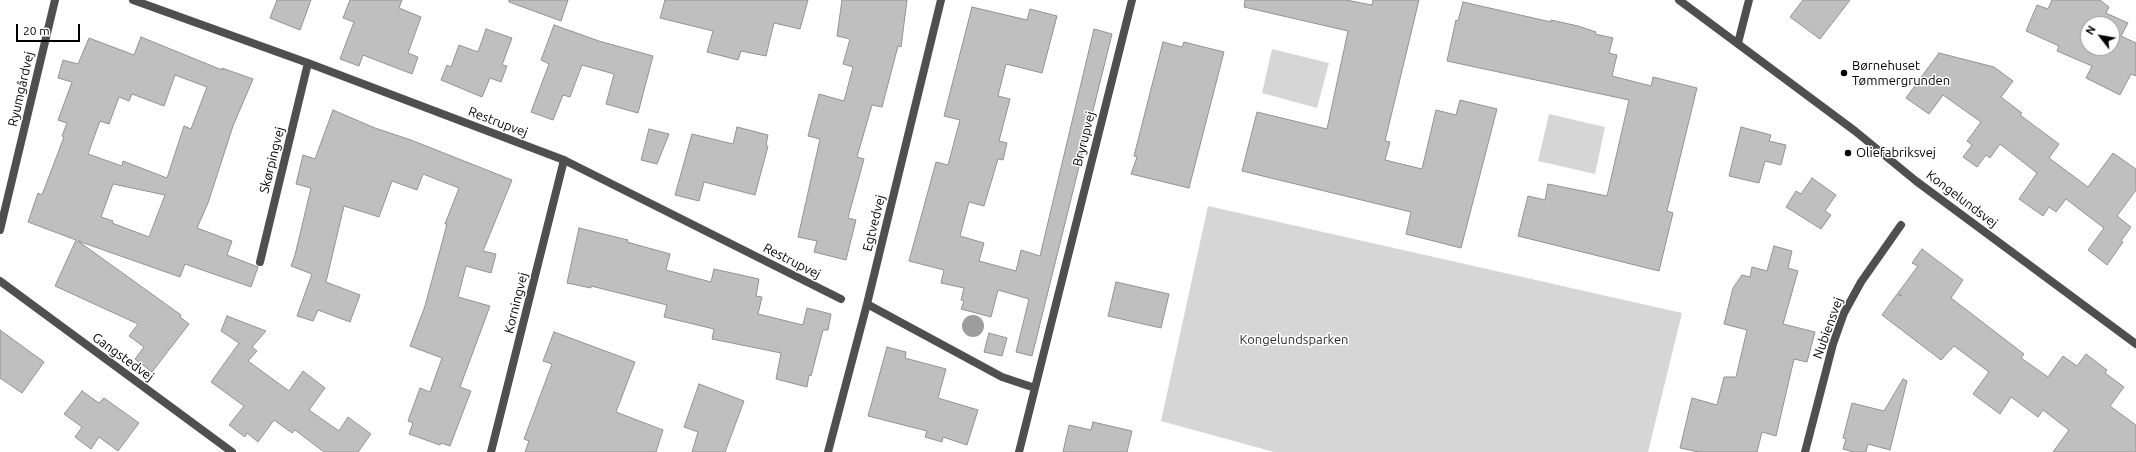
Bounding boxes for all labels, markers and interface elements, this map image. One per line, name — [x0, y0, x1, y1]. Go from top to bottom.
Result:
scale bar — [18, 16, 82, 42]
north arrow — [2080, 16, 2120, 56]
text: 20 m — [23, 24, 50, 37]
text: N — [2083, 24, 2098, 37]
street label: Ryumgårdvej — [5, 50, 37, 128]
place label: Børnehuset Tømmergrunden — [1852, 58, 1950, 89]
marker: Børnehuset Tømmergrunden — [1839, 68, 1849, 78]
street label: Restrupvej — [466, 104, 530, 140]
street label: Bryrupvej — [1070, 110, 1098, 168]
street label: Skørpingvej — [256, 125, 288, 195]
place label: Oliefabriksvej — [1856, 145, 1936, 161]
marker: Oliefabriksvej — [1843, 148, 1853, 158]
street label: Kongelundsvej — [1923, 167, 2001, 231]
street label: Egtvedvej — [859, 193, 889, 253]
street label: Restrupvej — [761, 240, 823, 282]
street label: Korningvej — [501, 271, 531, 335]
street label: Nubiensvej — [1810, 295, 1846, 361]
street label: Gangstedvej — [89, 329, 157, 385]
park label: Kongelundsparken — [1239, 332, 1349, 348]

